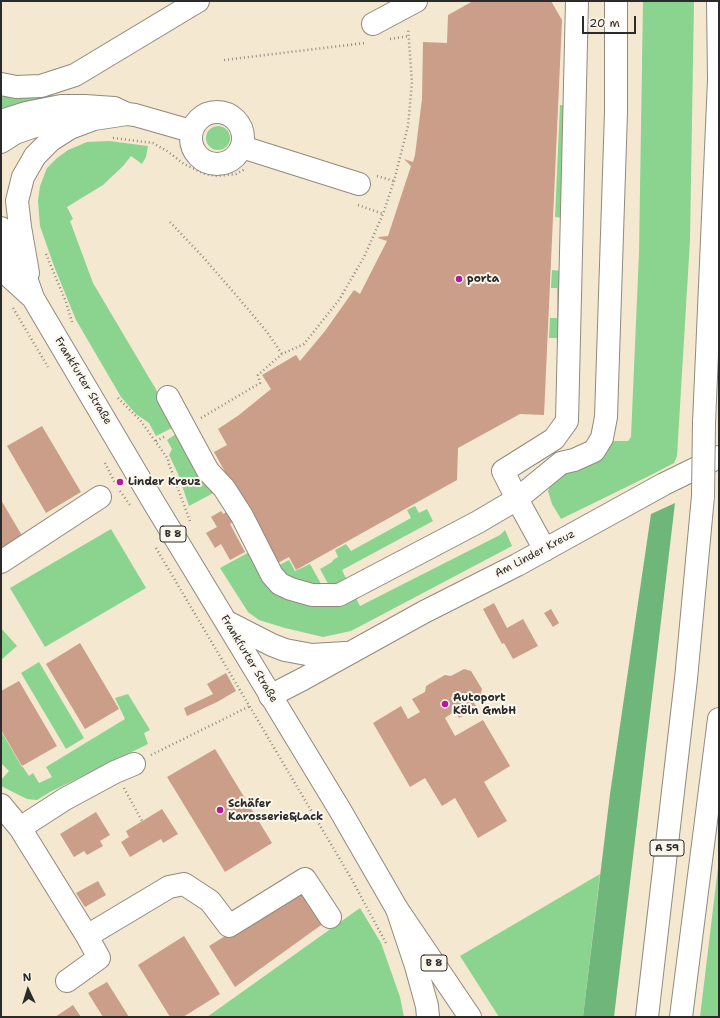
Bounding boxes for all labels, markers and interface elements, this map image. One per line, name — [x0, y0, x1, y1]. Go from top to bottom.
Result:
scale bar — [584, 8, 638, 34]
text: 20 m — [589, 15, 620, 31]
place label: porta — [467, 272, 499, 286]
marker: porta — [454, 274, 464, 284]
street label: Frankfurter Straße — [52, 335, 114, 427]
place label: Linder Kreuz — [128, 475, 201, 489]
marker: Linder Kreuz — [115, 477, 125, 487]
road number: B 8 — [160, 526, 186, 542]
street label: Am Linder Kreuz — [493, 527, 577, 581]
street label: Frankfurter Straße — [218, 613, 280, 705]
place label: Autoport Köln GmbH — [453, 691, 516, 717]
marker: Autoport Köln GmbH — [440, 699, 450, 709]
place label: Schäfer Karosserie&Lack — [228, 797, 323, 823]
marker: Schäfer Karosserie&Lack — [215, 805, 225, 815]
road number: A 59 — [650, 840, 684, 856]
road number: B 8 — [421, 955, 447, 971]
north arrow — [8, 970, 48, 1010]
text: N — [22, 970, 32, 985]

